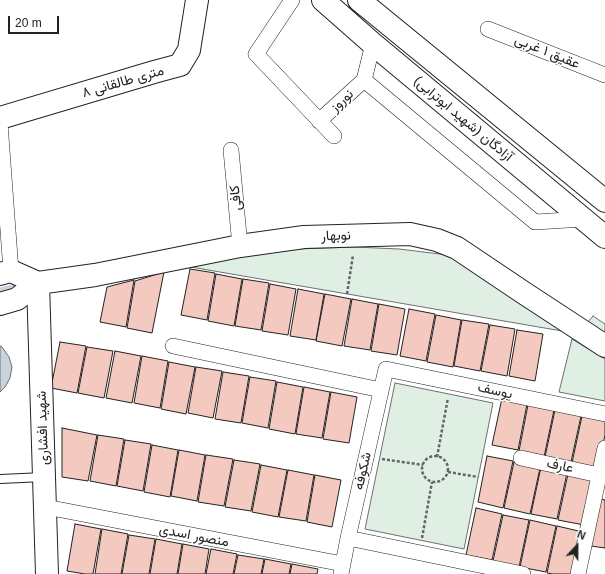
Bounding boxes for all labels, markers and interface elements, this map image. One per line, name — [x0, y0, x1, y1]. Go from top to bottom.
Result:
scale bar — [10, 8, 61, 34]
text: 20 m — [15, 16, 42, 30]
street label: عقیق ۱ غربی — [512, 31, 582, 73]
street label: ۸ متری طالقانی — [80, 62, 166, 102]
street label: آزادگان (شهید ابوترابی) — [410, 73, 516, 165]
street label: نوروز — [327, 86, 357, 116]
street label: کافی — [227, 185, 245, 211]
street label: نوبهار — [321, 227, 351, 245]
street label: یوسف — [476, 379, 514, 403]
street label: شهید افشاری — [33, 391, 53, 465]
street label: شکوفه — [351, 451, 375, 491]
street label: عارف — [545, 455, 575, 477]
street label: منصور اسدی — [158, 521, 230, 551]
north arrow — [557, 526, 597, 566]
text: N — [576, 528, 587, 542]

